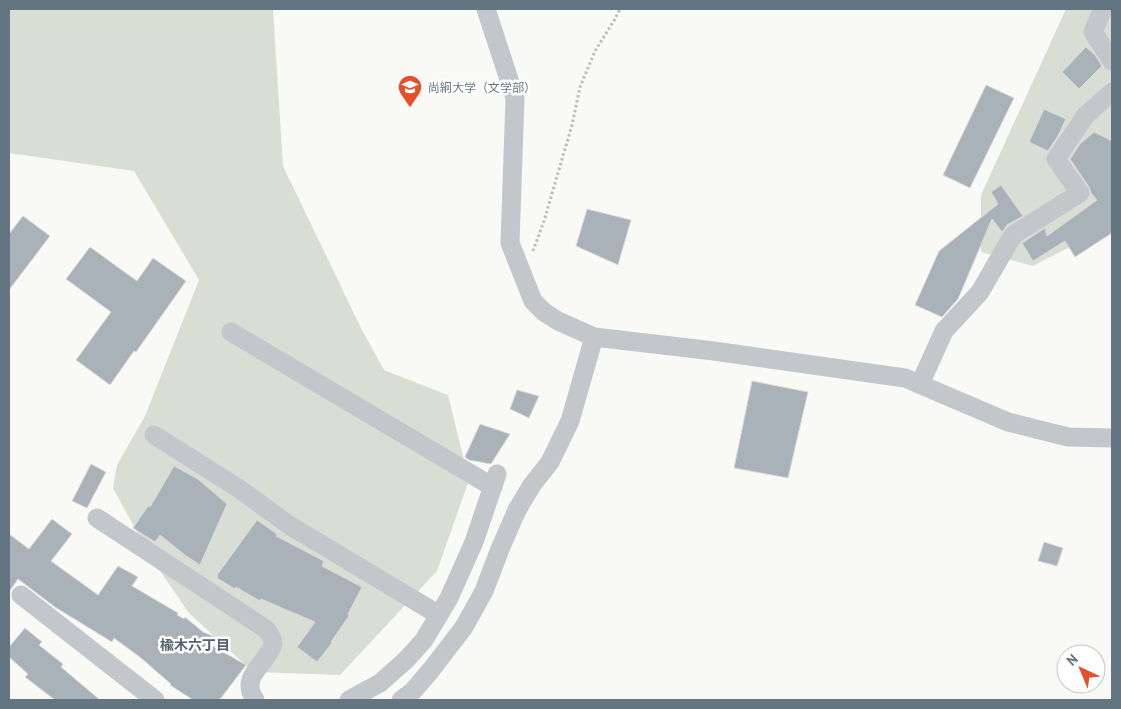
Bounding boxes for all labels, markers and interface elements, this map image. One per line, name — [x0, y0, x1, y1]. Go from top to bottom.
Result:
school or university icon: 尚絅大学（文学部） — [397, 74, 423, 108]
place label: 尚絅大学（文学部） — [428, 80, 536, 95]
district label: 楡木六丁目 — [160, 636, 230, 654]
north arrow — [1056, 644, 1106, 694]
text: N — [1062, 650, 1082, 669]

